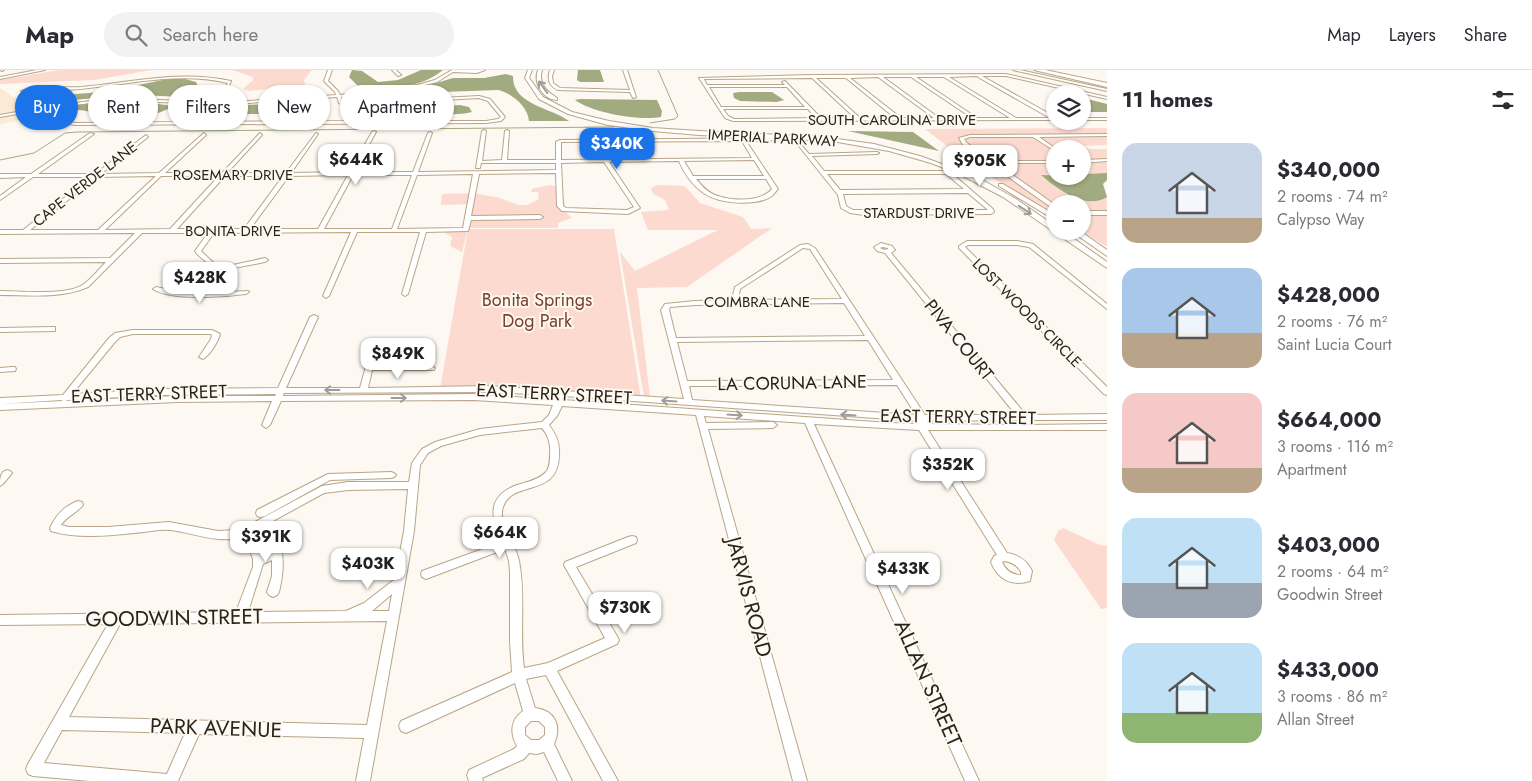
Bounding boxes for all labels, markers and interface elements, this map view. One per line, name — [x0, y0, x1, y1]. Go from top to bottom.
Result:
search box — [104, 12, 454, 57]
text: Map — [25, 17, 74, 52]
icon: search — [122, 21, 150, 49]
text: Search here — [162, 21, 258, 48]
text: Map — [1327, 22, 1361, 48]
text: Layers — [1389, 22, 1436, 48]
text: Share — [1464, 22, 1507, 48]
one-way arrow — [538, 81, 549, 94]
chip: Buy — [15, 85, 78, 130]
chip: Rent — [88, 85, 158, 130]
chip: Filters — [168, 85, 248, 130]
chip: New — [258, 85, 330, 130]
chip: Apartment — [340, 85, 454, 130]
map controls — [1046, 85, 1091, 240]
button: layers — [1046, 85, 1091, 130]
text: 11 homes — [1122, 85, 1213, 115]
icon: filters — [1489, 86, 1517, 114]
street label: SOUTH CAROLINA DRIVE — [808, 109, 976, 131]
street label: IMPERIAL PARKWAY — [707, 124, 839, 152]
pin: $340K — [582, 128, 652, 170]
text: $340K — [591, 132, 643, 155]
street label: CAPE VERDE LANE — [28, 136, 142, 232]
button: + — [1046, 140, 1091, 185]
pin: $644K — [321, 144, 391, 186]
pin: $905K — [945, 144, 1015, 187]
text: $644K — [329, 148, 383, 171]
text: $905K — [954, 149, 1006, 172]
text: $340,000 — [1277, 155, 1380, 185]
icon: home — [1162, 163, 1222, 223]
street label: ROSEMARY DRIVE — [173, 164, 293, 186]
text: 2 rooms · 74 m² — [1277, 185, 1388, 208]
button: − — [1046, 195, 1091, 240]
street label: STARDUST DRIVE — [863, 202, 975, 224]
one-way arrow — [1018, 205, 1032, 215]
text: Calypso Way — [1277, 208, 1364, 231]
street label: BONITA DRIVE — [185, 220, 281, 242]
street label: LOST WOODS CIRCLE — [967, 253, 1087, 373]
pin: $428K — [165, 262, 235, 304]
text: $428K — [174, 266, 226, 289]
text: $428,000 — [1277, 280, 1380, 310]
park label: Bonita Springs Dog Park — [482, 287, 592, 334]
icon: home — [1162, 288, 1222, 348]
street label: COIMBRA LANE — [704, 291, 810, 313]
street label: PIVA COURT — [918, 294, 1000, 387]
text: 2 rooms · 76 m² — [1277, 310, 1387, 333]
text: Saint Lucia Court — [1277, 333, 1392, 356]
pin: $849K — [363, 338, 433, 380]
text: $849K — [371, 342, 425, 365]
street label: LA CORUNA LANE — [717, 369, 867, 397]
street label: EAST TERRY STREET — [476, 377, 633, 411]
street label: EAST TERRY STREET — [71, 378, 228, 410]
one-way arrow — [324, 385, 340, 395]
one-way arrow — [390, 393, 406, 403]
one-way arrow — [661, 397, 677, 406]
street label: EAST TERRY STREET — [880, 403, 1037, 431]
text: $664,000 — [1277, 405, 1381, 435]
one-way arrow — [841, 410, 857, 420]
one-way arrow — [727, 411, 743, 420]
icon: home — [1162, 413, 1222, 473]
text: 3 rooms · 116 m² — [1277, 435, 1393, 458]
pin: $352K — [913, 448, 983, 491]
text: $352K — [922, 453, 974, 476]
text: Apartment — [1277, 458, 1347, 481]
pin: $664K — [465, 516, 535, 559]
pin: $391K — [231, 520, 301, 563]
text: $664K — [473, 521, 527, 544]
text: $391K — [241, 525, 291, 548]
text: $403,000 — [1277, 530, 1380, 560]
street label: JARVIS ROAD — [718, 531, 779, 660]
icon: home — [1162, 538, 1222, 598]
pin: $403K — [333, 548, 403, 590]
text: $403K — [342, 552, 394, 575]
pin: $433K — [868, 552, 938, 595]
text: $433K — [877, 557, 929, 580]
text: 2 rooms · 64 m² — [1277, 560, 1388, 583]
text: Goodwin Street — [1277, 583, 1382, 606]
pin: $730K — [590, 592, 660, 634]
text: $730K — [599, 596, 651, 619]
street label: GOODWIN STREET — [85, 601, 263, 635]
street label: ALLAN STREET — [887, 615, 969, 751]
text: $433,000 — [1277, 655, 1379, 685]
icon: home — [1162, 663, 1222, 723]
text: 3 rooms · 86 m² — [1277, 685, 1387, 708]
text: Allan Street — [1277, 708, 1354, 731]
street label: PARK AVENUE — [150, 711, 282, 745]

